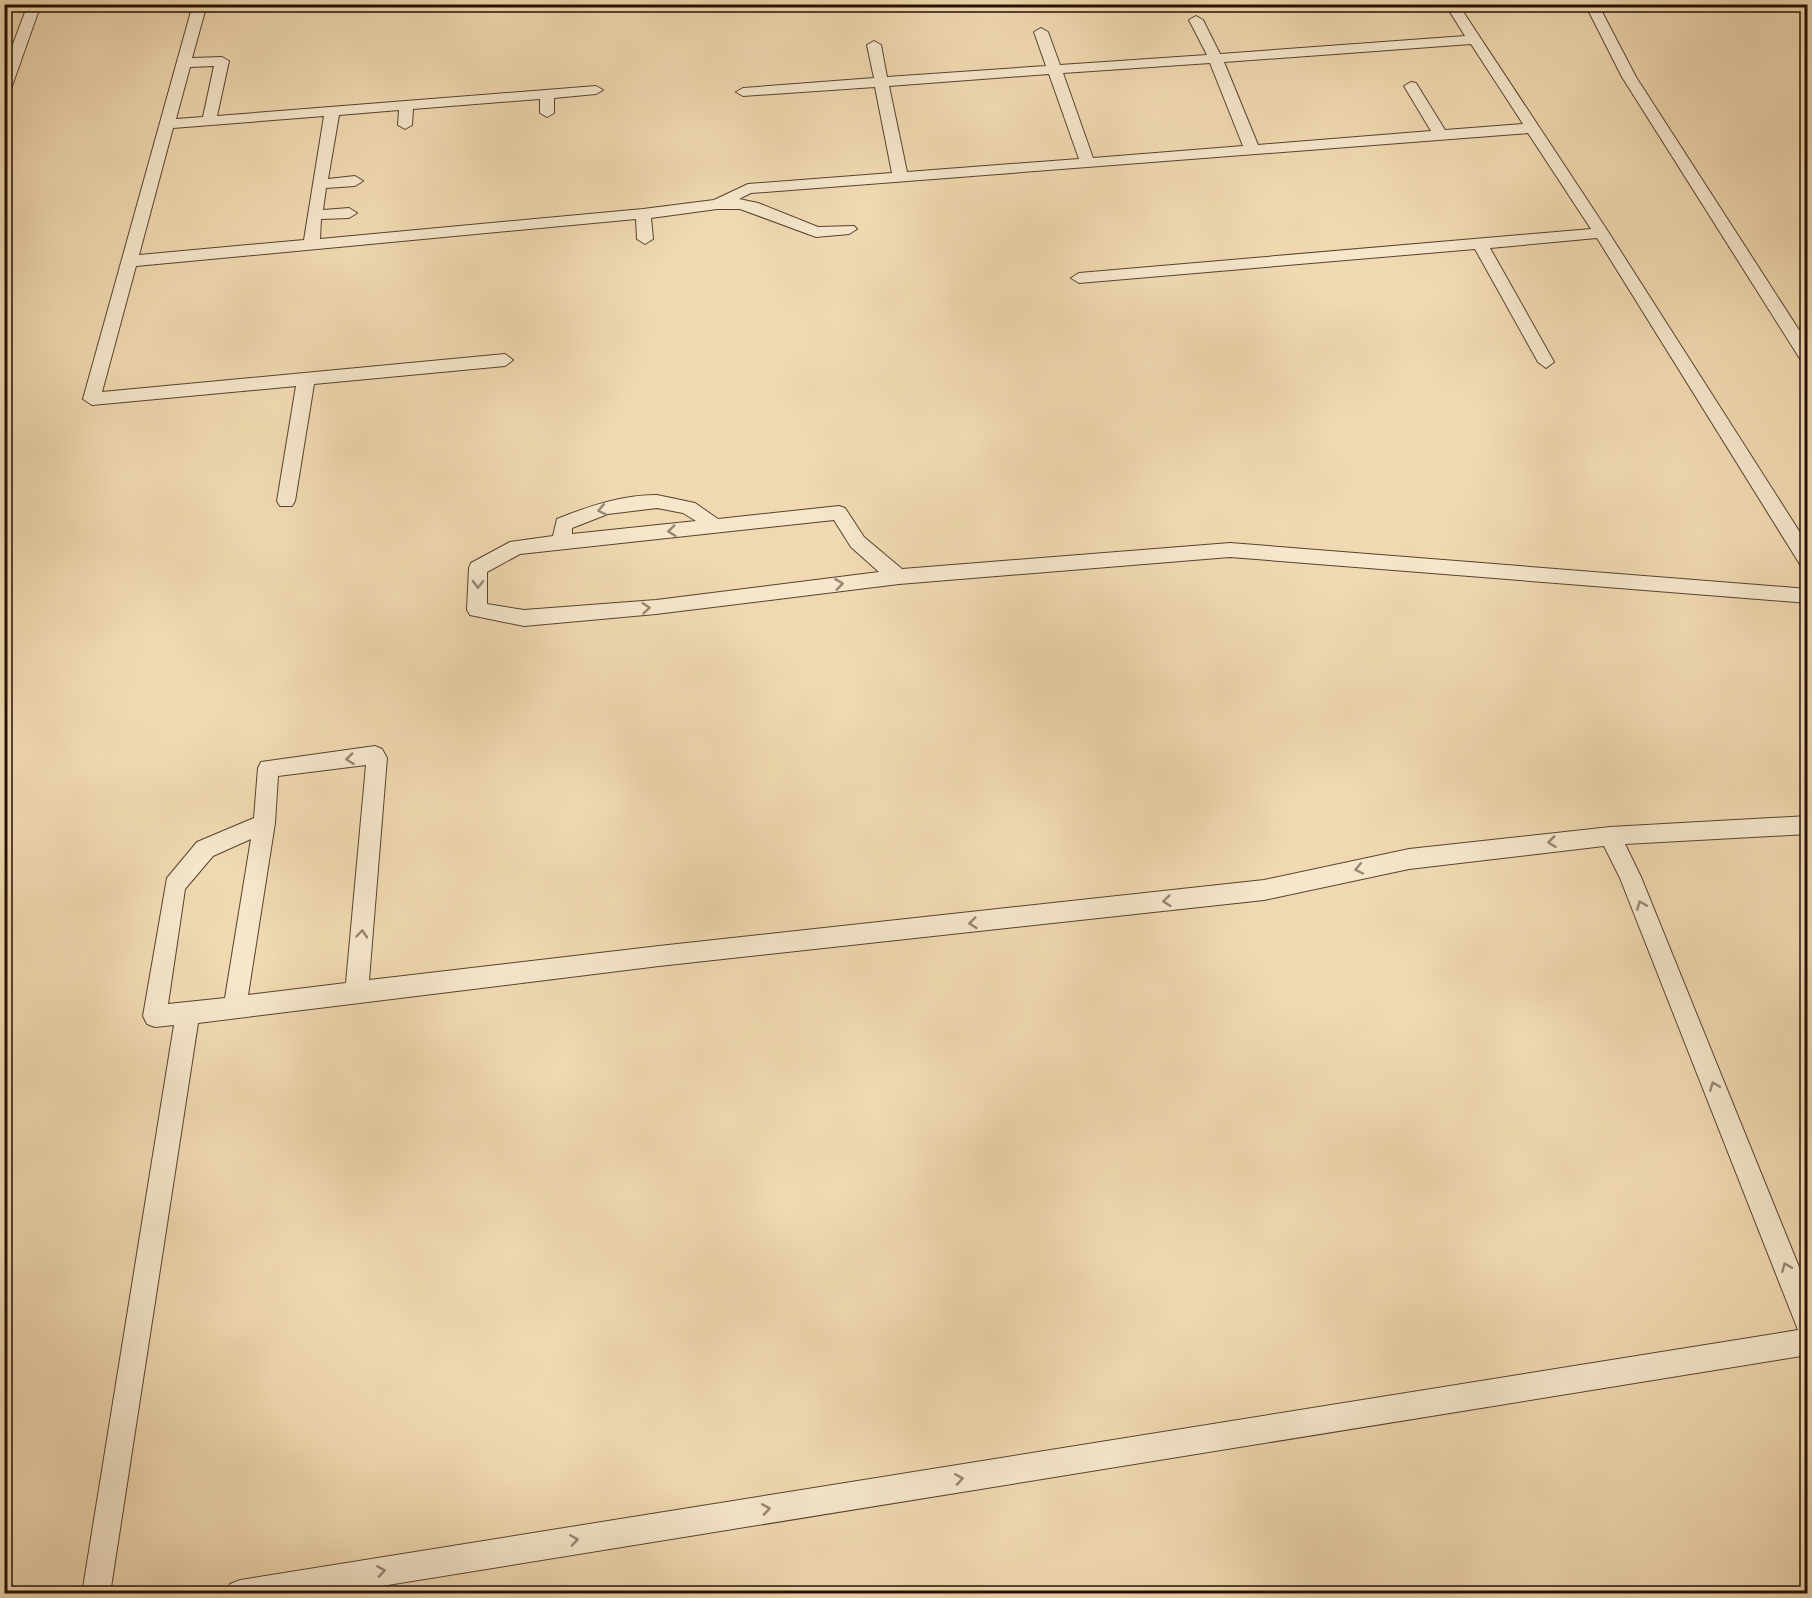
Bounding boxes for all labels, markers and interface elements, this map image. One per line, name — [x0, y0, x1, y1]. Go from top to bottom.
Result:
one-way arrow — [597, 503, 607, 516]
one-way arrow — [667, 524, 676, 537]
one-way arrow — [835, 579, 844, 591]
one-way arrow — [472, 580, 484, 589]
one-way arrow — [641, 602, 650, 615]
one-way arrow — [345, 752, 354, 764]
one-way arrow — [1548, 835, 1557, 848]
one-way arrow — [1354, 862, 1364, 875]
one-way arrow — [1163, 894, 1172, 907]
one-way arrow — [1636, 900, 1648, 911]
one-way arrow — [969, 916, 978, 929]
one-way arrow — [355, 929, 368, 938]
one-way arrow — [1708, 1081, 1721, 1092]
one-way arrow — [1781, 1263, 1793, 1274]
one-way arrow — [954, 1473, 963, 1485]
one-way arrow — [761, 1503, 771, 1516]
one-way arrow — [568, 1534, 578, 1547]
one-way arrow — [377, 1565, 386, 1577]

